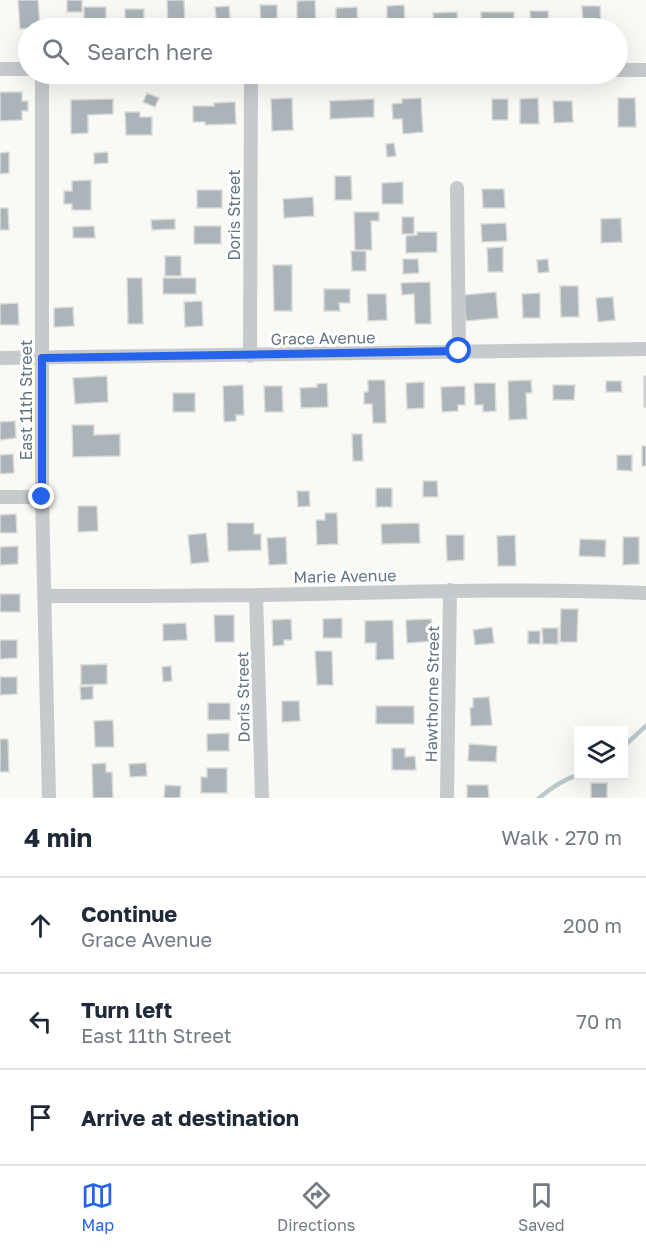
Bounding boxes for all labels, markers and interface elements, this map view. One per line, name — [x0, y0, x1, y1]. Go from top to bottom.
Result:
search box — [18, 18, 628, 84]
icon: search — [39, 35, 72, 68]
text: Search here — [87, 38, 213, 65]
street label: Doris Street — [224, 169, 244, 261]
street label: Grace Avenue — [270, 327, 376, 349]
route start — [445, 337, 471, 363]
street label: East 11th Street — [16, 340, 36, 460]
route end — [28, 483, 54, 509]
street label: Marie Avenue — [293, 565, 397, 587]
street label: Hawthorne Street — [421, 625, 443, 763]
street label: Doris Street — [232, 651, 254, 743]
map controls — [574, 726, 628, 780]
button: layers — [574, 726, 628, 780]
text: 4 min — [24, 822, 92, 853]
text: Walk · 270 m — [501, 825, 622, 849]
text: Continue — [81, 900, 177, 927]
icon: ahead — [24, 909, 57, 942]
text: 200 m — [563, 913, 622, 937]
text: Grace Avenue — [81, 927, 212, 951]
text: Turn left — [81, 996, 172, 1023]
icon: left — [24, 1005, 57, 1038]
text: 70 m — [576, 1009, 622, 1033]
text: East 11th Street — [81, 1023, 232, 1047]
icon: arrive — [24, 1101, 57, 1134]
text: Arrive at destination — [81, 1104, 299, 1131]
tab: Map — [81, 1179, 114, 1235]
tab: Directions — [277, 1179, 355, 1235]
tab: Saved — [518, 1179, 565, 1235]

